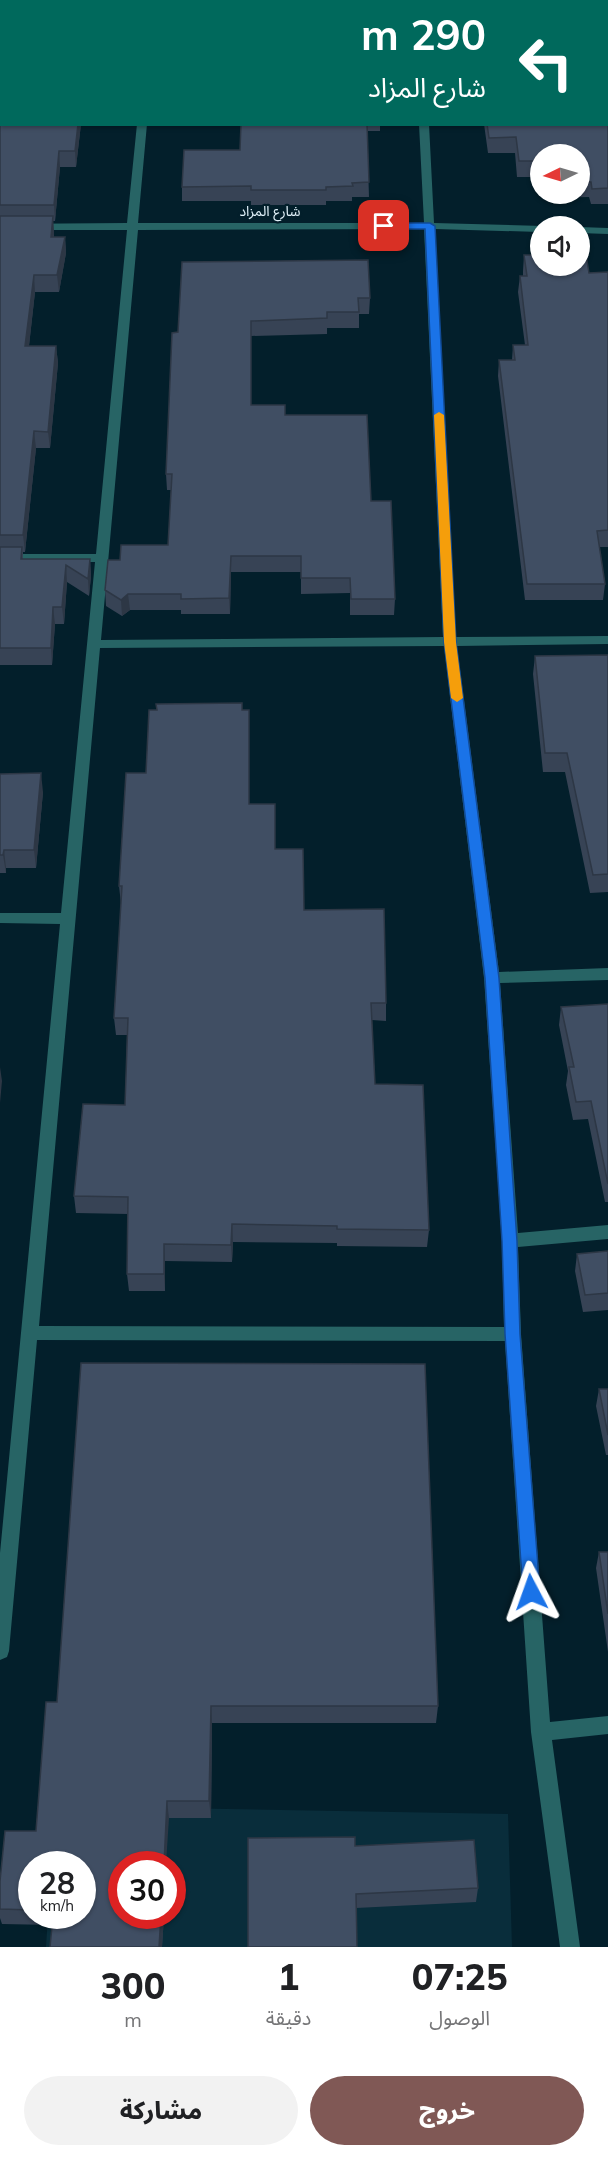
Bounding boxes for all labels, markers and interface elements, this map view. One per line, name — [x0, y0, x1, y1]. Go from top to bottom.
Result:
text: 290 m — [361, 8, 486, 61]
icon: left — [507, 24, 585, 102]
text: شارع المزاد — [368, 70, 486, 104]
north arrow — [530, 144, 590, 204]
map controls — [530, 144, 590, 276]
pin — [358, 200, 409, 251]
street label: شارع المزاد — [239, 202, 301, 222]
icon: arrive — [367, 209, 400, 242]
button: sound — [530, 216, 590, 276]
position arrow — [499, 1560, 563, 1624]
speed limit sign: 30 — [108, 1851, 186, 1929]
text: 28 — [39, 1864, 75, 1902]
text: km/h — [40, 1896, 74, 1915]
text: 1 — [278, 1954, 299, 1999]
text: 07:25 — [412, 1954, 508, 1999]
text: 300 — [101, 1963, 165, 2008]
text: دقيقة — [266, 2005, 311, 2030]
text: الوصول — [429, 2005, 490, 2030]
text: m — [124, 2007, 142, 2032]
button: مشاركة — [24, 2076, 298, 2145]
button: خروج — [310, 2076, 584, 2145]

